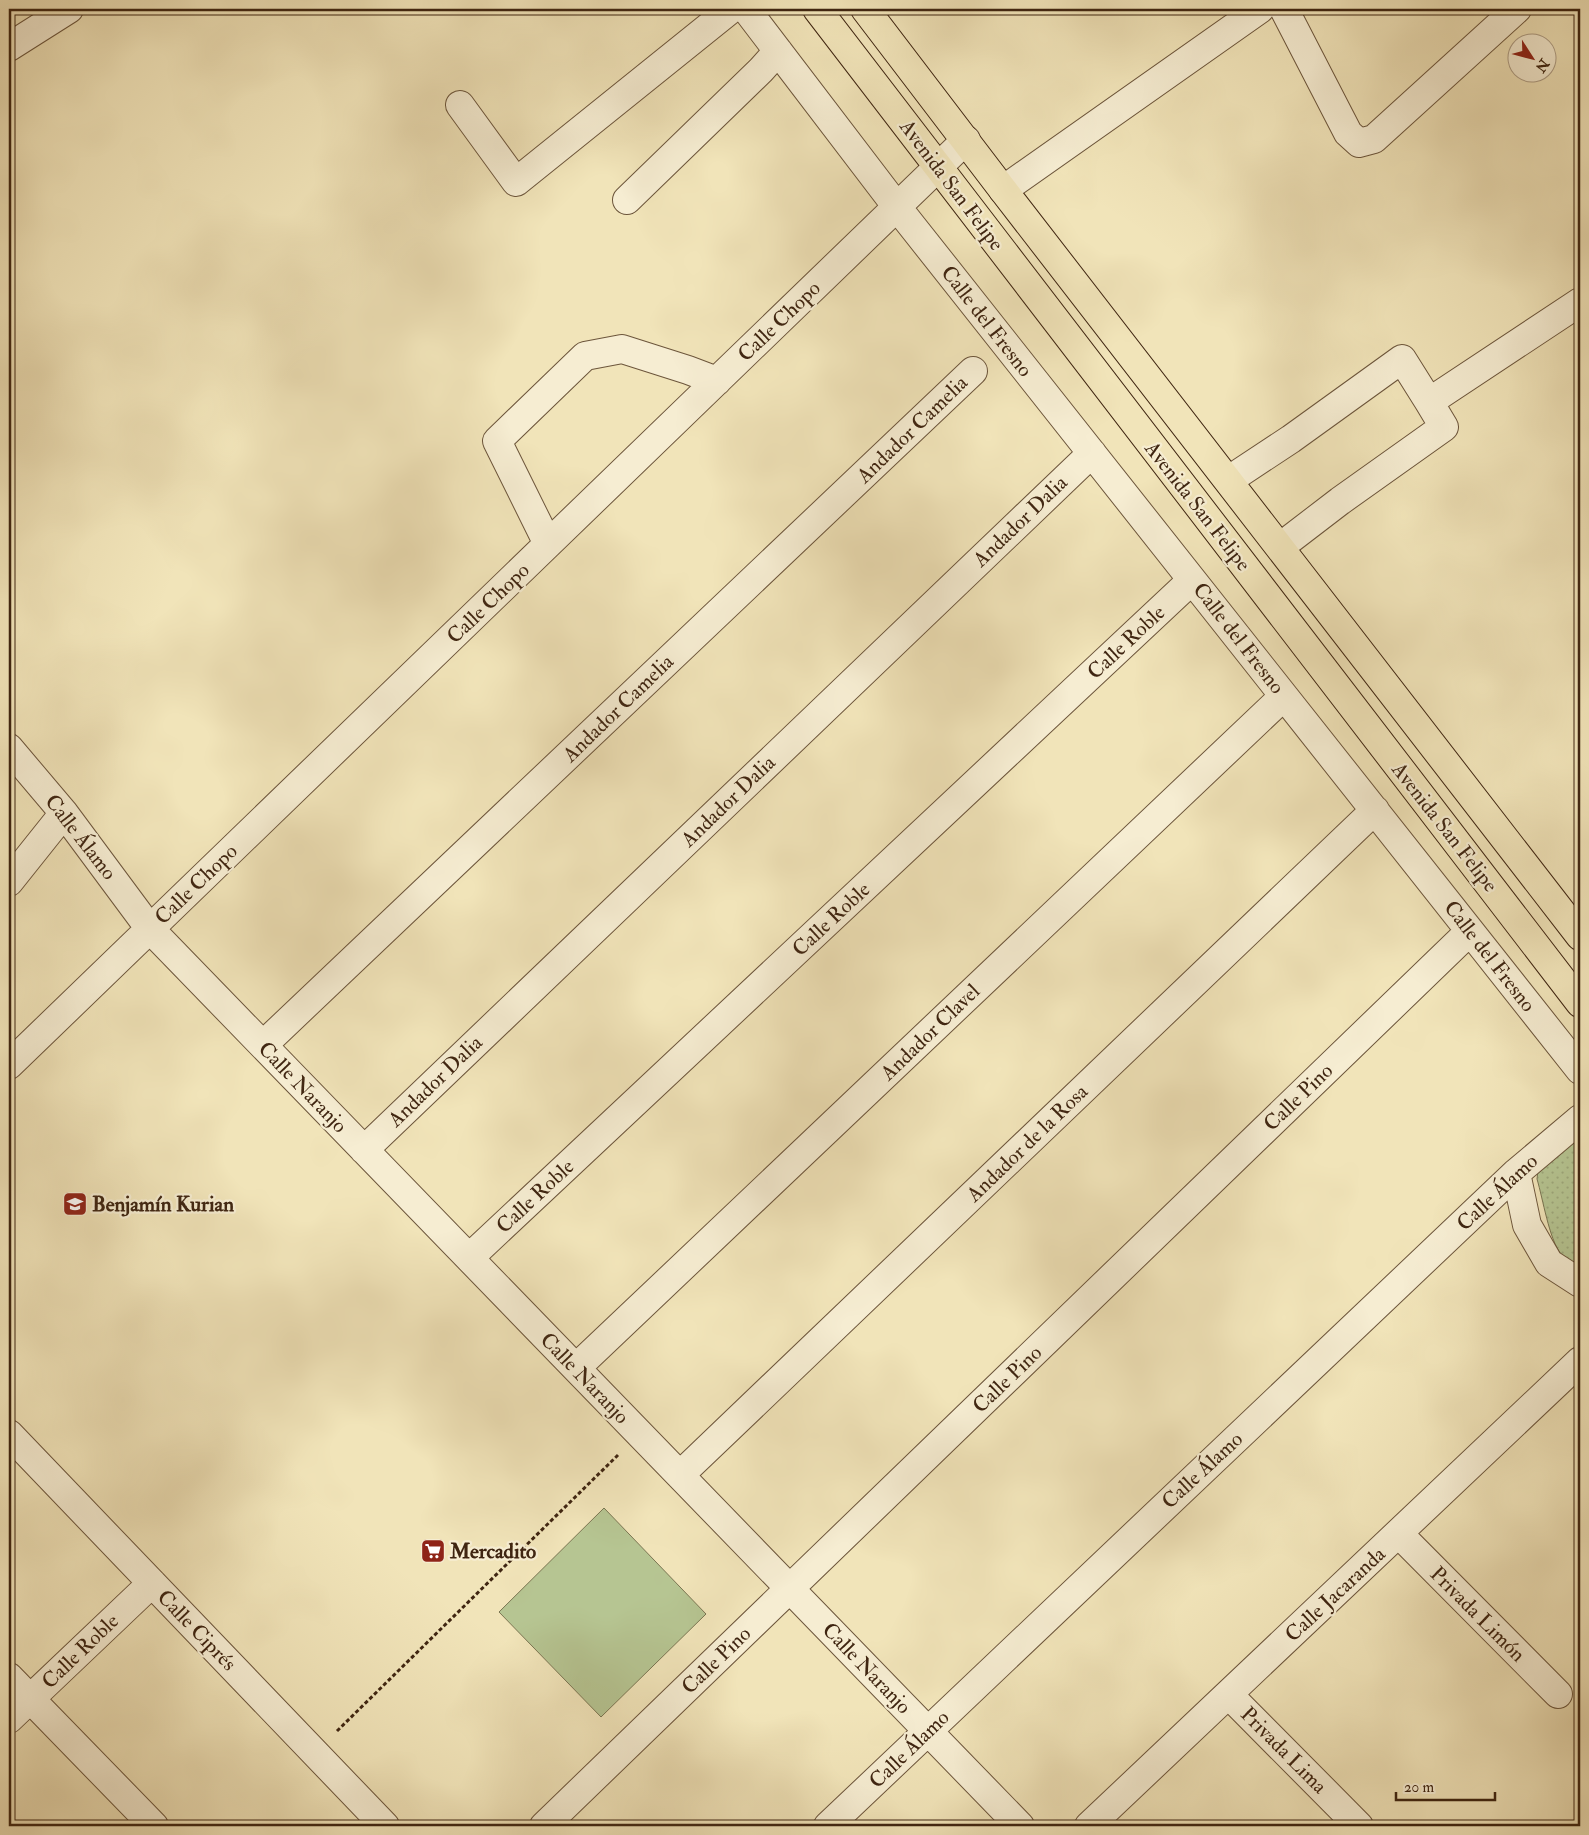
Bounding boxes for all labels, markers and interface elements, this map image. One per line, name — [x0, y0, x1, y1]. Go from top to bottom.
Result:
north arrow — [1506, 32, 1556, 82]
text: N — [1531, 54, 1553, 76]
street label: Avenida San Felipe — [893, 113, 1010, 256]
street label: Calle del Fresno — [935, 260, 1038, 382]
street label: Calle Chopo — [732, 275, 827, 368]
street label: Andador Camelia — [850, 369, 974, 490]
street label: Avenida San Felipe — [1138, 435, 1257, 577]
street label: Andador Dalia — [967, 469, 1074, 574]
street label: Calle Chopo — [441, 557, 536, 650]
street label: Calle del Fresno — [1187, 577, 1290, 699]
street label: Calle Roble — [1082, 599, 1171, 685]
street label: Andador Camelia — [556, 648, 680, 769]
street label: Andador Dalia — [675, 749, 782, 854]
street label: Avenida San Felipe — [1385, 756, 1504, 898]
street label: Calle Álamo — [39, 789, 122, 886]
street label: Calle Chopo — [149, 838, 244, 931]
street label: Calle Roble — [787, 876, 876, 962]
street label: Calle del Fresno — [1438, 895, 1541, 1017]
street label: Andador Clavel — [874, 978, 986, 1087]
street label: Andador Dalia — [382, 1029, 489, 1134]
street label: Calle Naranjo — [252, 1036, 353, 1139]
street label: Calle Pino — [1258, 1058, 1339, 1137]
street label: Andador de la Rosa — [960, 1078, 1094, 1209]
street label: Calle Álamo — [1451, 1148, 1544, 1237]
street label: Calle Roble — [491, 1153, 580, 1239]
school or university icon: Benjamín Kurian — [62, 1191, 88, 1217]
place label: Benjamín Kurian — [92, 1191, 234, 1218]
street label: Calle Naranjo — [534, 1327, 635, 1430]
street label: Calle Pino — [967, 1340, 1048, 1419]
street label: Calle Álamo — [1156, 1426, 1249, 1515]
supermarket icon: Mercadito — [420, 1538, 446, 1564]
place label: Mercadito — [449, 1538, 536, 1565]
street label: Calle Jacaranda — [1279, 1541, 1392, 1648]
street label: Privada Limón — [1424, 1561, 1531, 1668]
street label: Calle Ciprés — [151, 1584, 242, 1677]
street label: Calle Roble — [36, 1608, 125, 1695]
street label: Calle Naranjo — [816, 1617, 917, 1720]
street label: Calle Pino — [676, 1621, 757, 1700]
street label: Privada Lima — [1234, 1701, 1333, 1800]
street label: Calle Álamo — [863, 1704, 955, 1794]
scale bar — [1396, 1770, 1495, 1802]
text: 20 m — [1404, 1778, 1434, 1797]

